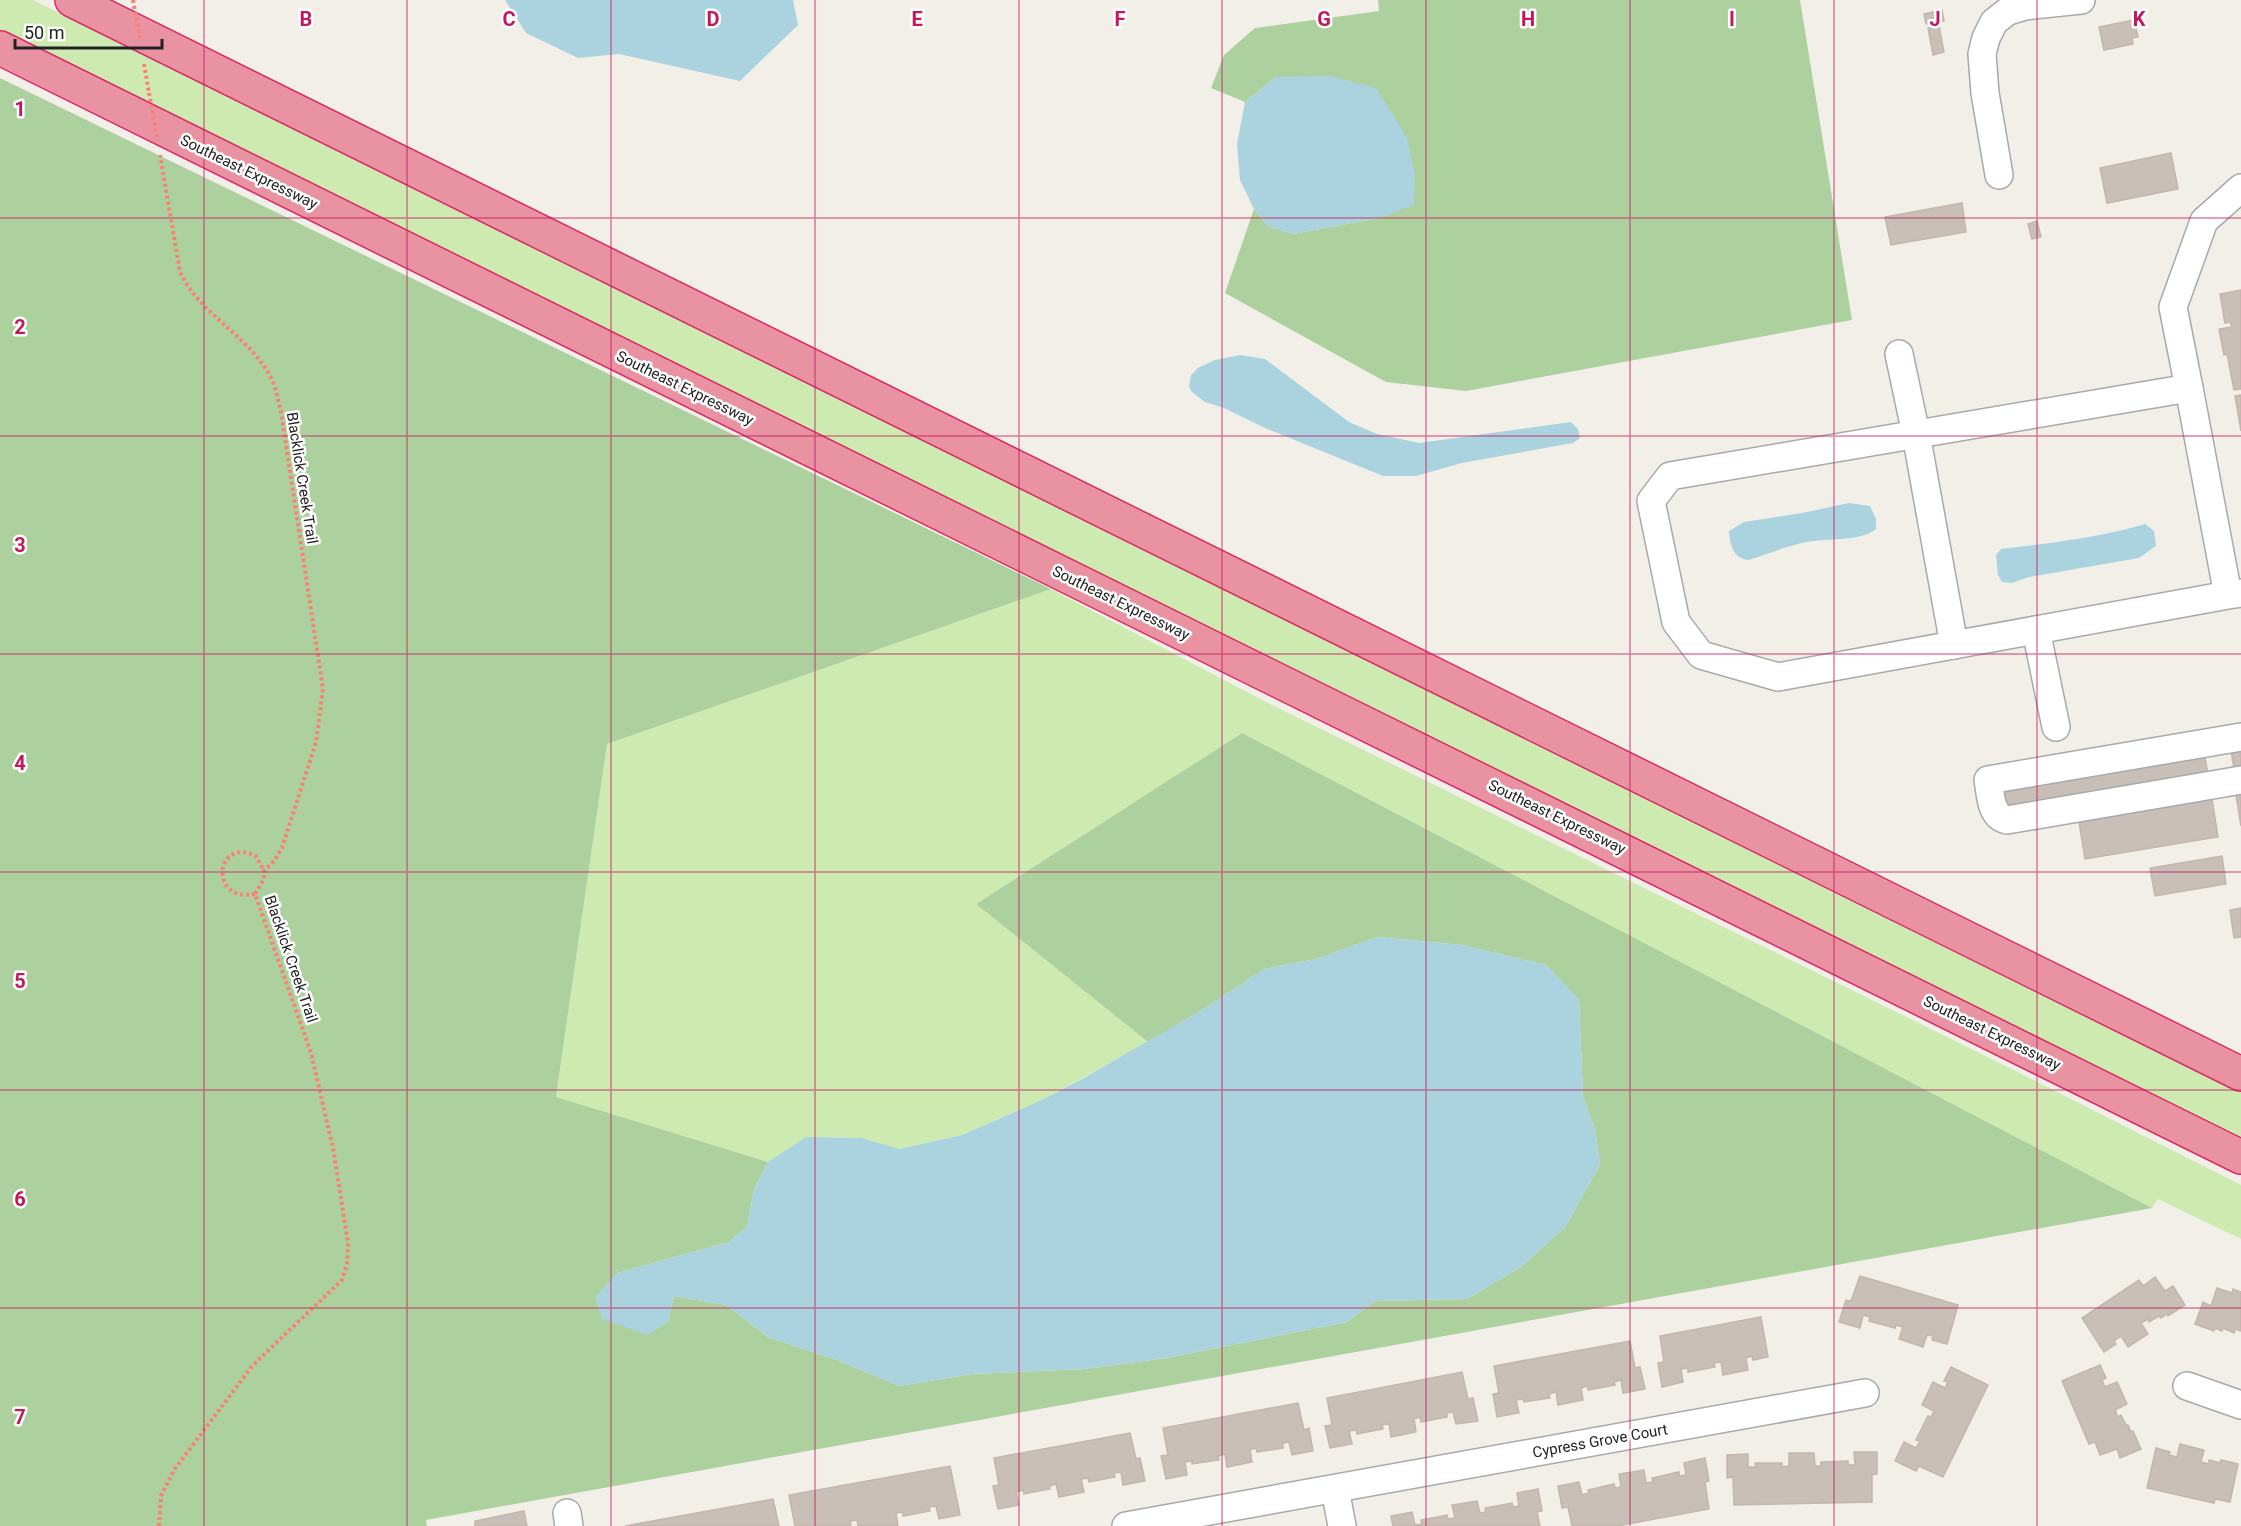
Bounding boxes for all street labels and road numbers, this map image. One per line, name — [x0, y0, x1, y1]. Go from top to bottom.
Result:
street label: Southeast Expressway — [177, 131, 321, 213]
street label: Southeast Expressway — [613, 347, 757, 429]
street label: Blacklick Creek Trail — [283, 411, 321, 545]
street label: Southeast Expressway — [1049, 562, 1193, 644]
street label: Southeast Expressway — [1485, 776, 1629, 858]
street label: Blacklick Creek Trail — [261, 893, 321, 1025]
street label: Southeast Expressway — [1920, 992, 2064, 1074]
street label: Cypress Grove Court — [1531, 1420, 1669, 1462]

